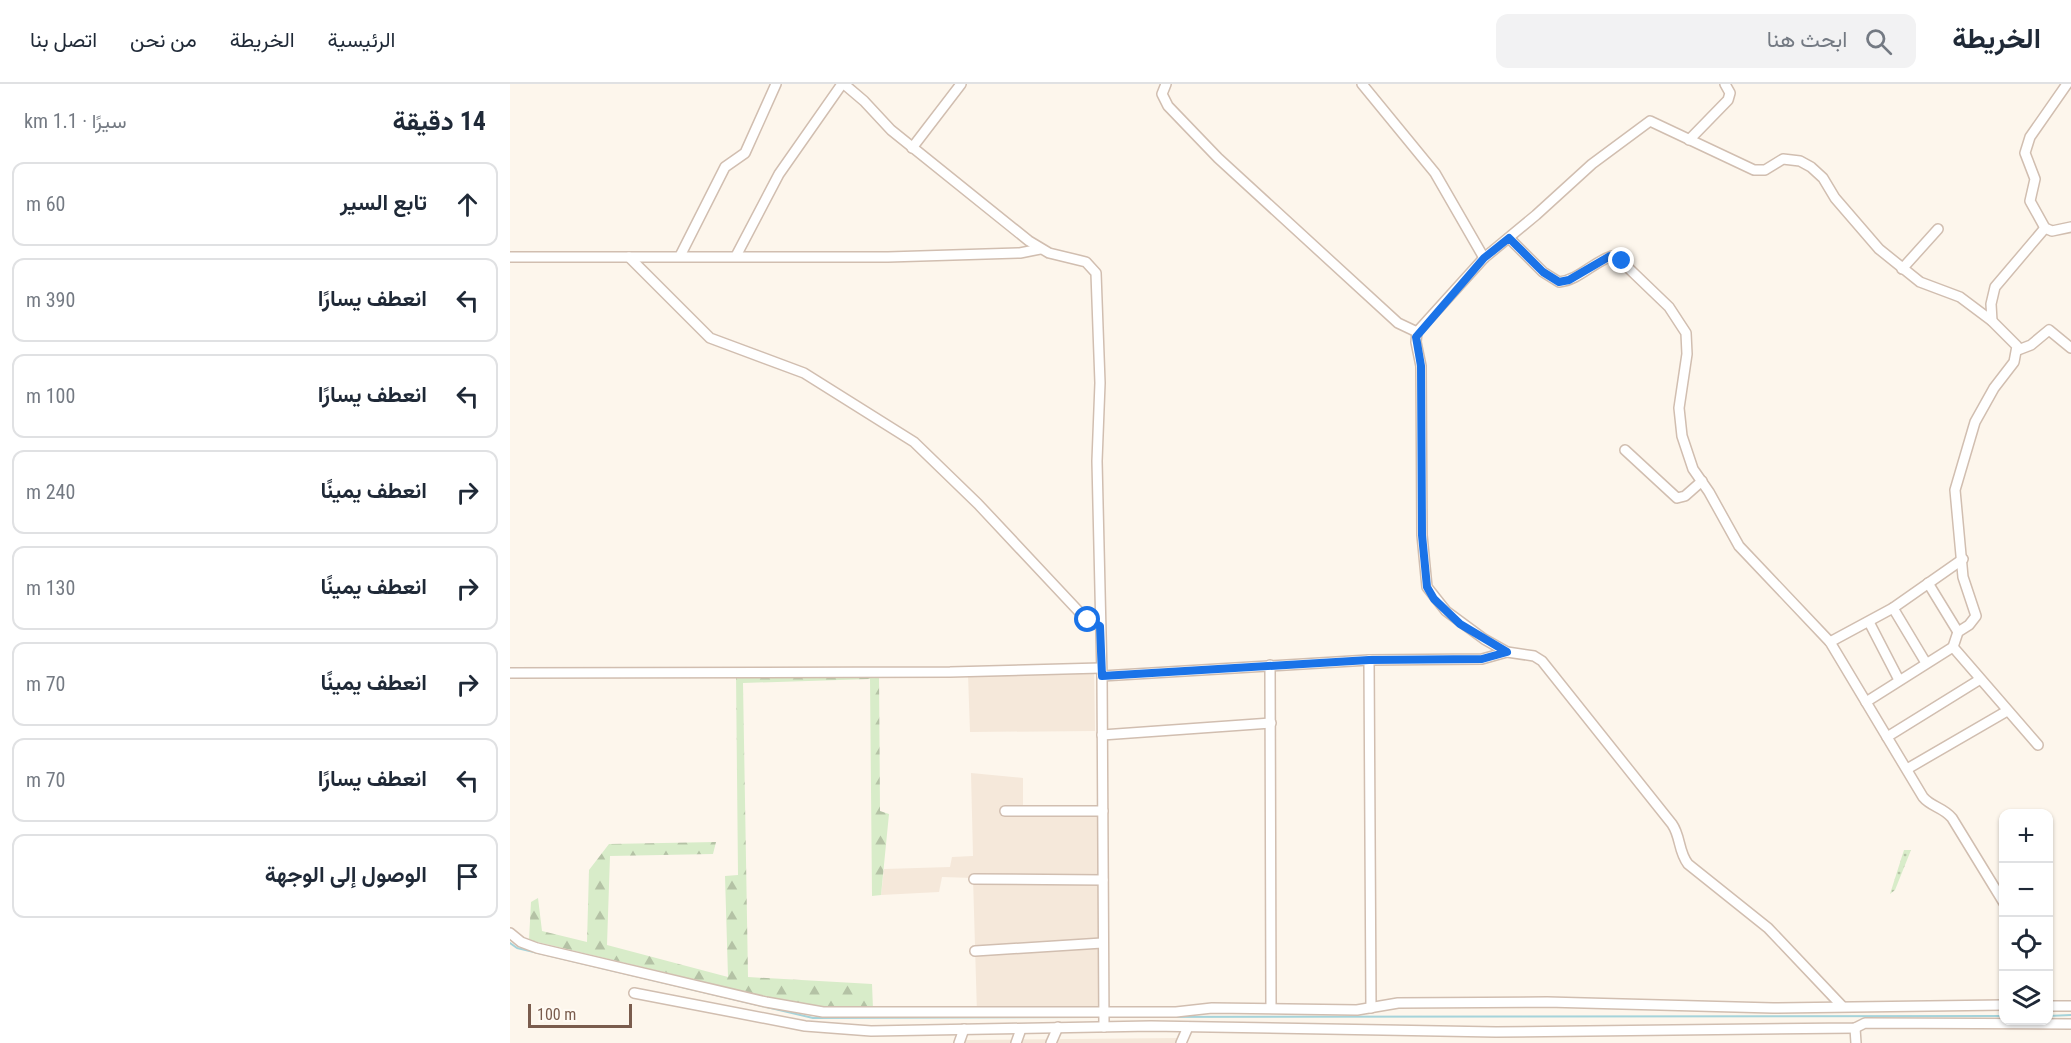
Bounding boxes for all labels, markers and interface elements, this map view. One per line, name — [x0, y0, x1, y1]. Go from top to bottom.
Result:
search box — [1496, 14, 1916, 68]
text: الخريطة — [1952, 22, 2041, 55]
icon: search — [1862, 25, 1895, 58]
text: ابحث هنا — [1767, 27, 1847, 52]
text: اتصل بنا — [30, 28, 97, 52]
text: من نحن — [130, 28, 197, 52]
text: الخريطة — [230, 28, 295, 52]
text: الرئيسية — [328, 28, 396, 52]
text: 14 دقيقة — [392, 106, 486, 136]
text: سيرًا · 1.1 km — [24, 109, 126, 133]
icon: ahead — [451, 188, 484, 221]
text: تابع السير — [340, 190, 427, 215]
text: 60 m — [26, 192, 65, 216]
route end — [1608, 247, 1634, 273]
icon: left — [451, 284, 484, 317]
text: انعطف يسارًا — [318, 286, 427, 311]
text: 390 m — [26, 288, 75, 312]
icon: left — [451, 380, 484, 413]
text: انعطف يسارًا — [318, 382, 427, 407]
text: 100 m — [26, 384, 75, 408]
icon: right — [451, 476, 484, 509]
text: انعطف يمينًا — [321, 478, 427, 503]
text: 240 m — [26, 480, 75, 504]
icon: right — [451, 572, 484, 605]
text: انعطف يمينًا — [321, 574, 427, 599]
text: 130 m — [26, 576, 75, 600]
route start — [1074, 606, 1100, 632]
icon: right — [451, 668, 484, 701]
text: انعطف يمينًا — [321, 670, 427, 695]
text: 70 m — [26, 672, 65, 696]
icon: left — [451, 764, 484, 797]
text: انعطف يسارًا — [318, 766, 427, 791]
text: 70 m — [26, 768, 65, 792]
map controls — [1999, 809, 2053, 1025]
button: + — [1999, 809, 2053, 863]
icon: arrive — [451, 860, 484, 893]
text: الوصول إلى الوجهة — [265, 862, 427, 887]
button: − — [1999, 863, 2053, 917]
button: locate — [1999, 917, 2053, 971]
button: layers — [1999, 971, 2053, 1025]
scale bar — [528, 1001, 632, 1028]
text: 100 m — [537, 1005, 576, 1024]

